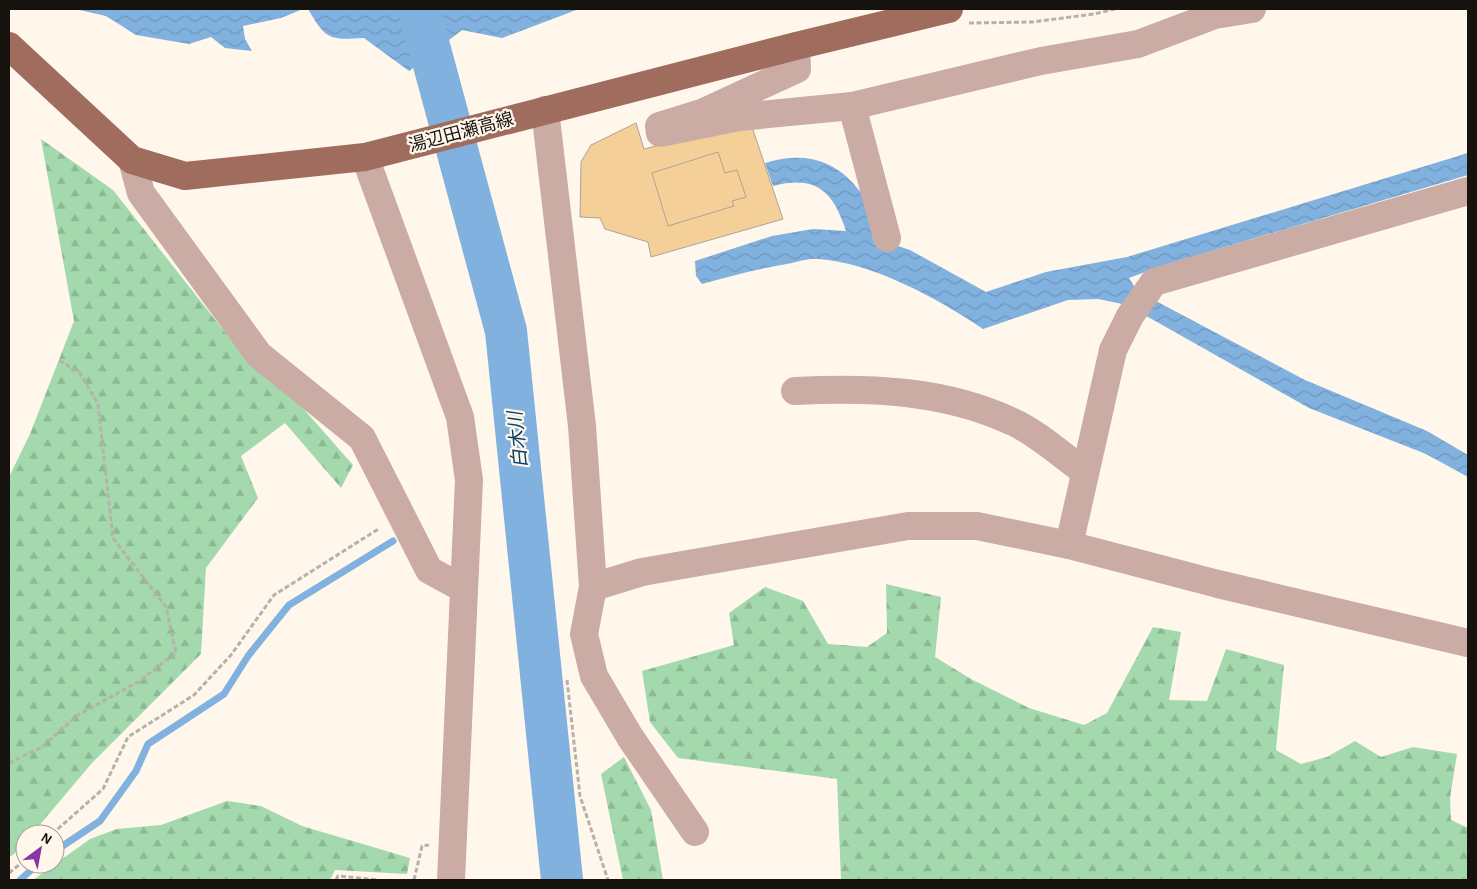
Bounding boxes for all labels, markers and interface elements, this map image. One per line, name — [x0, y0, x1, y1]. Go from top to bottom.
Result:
street label: 湯辺田瀬高線 — [406, 108, 516, 156]
water label: 白木川 — [504, 409, 531, 469]
north arrow — [15, 824, 65, 874]
text: N — [39, 830, 54, 847]

